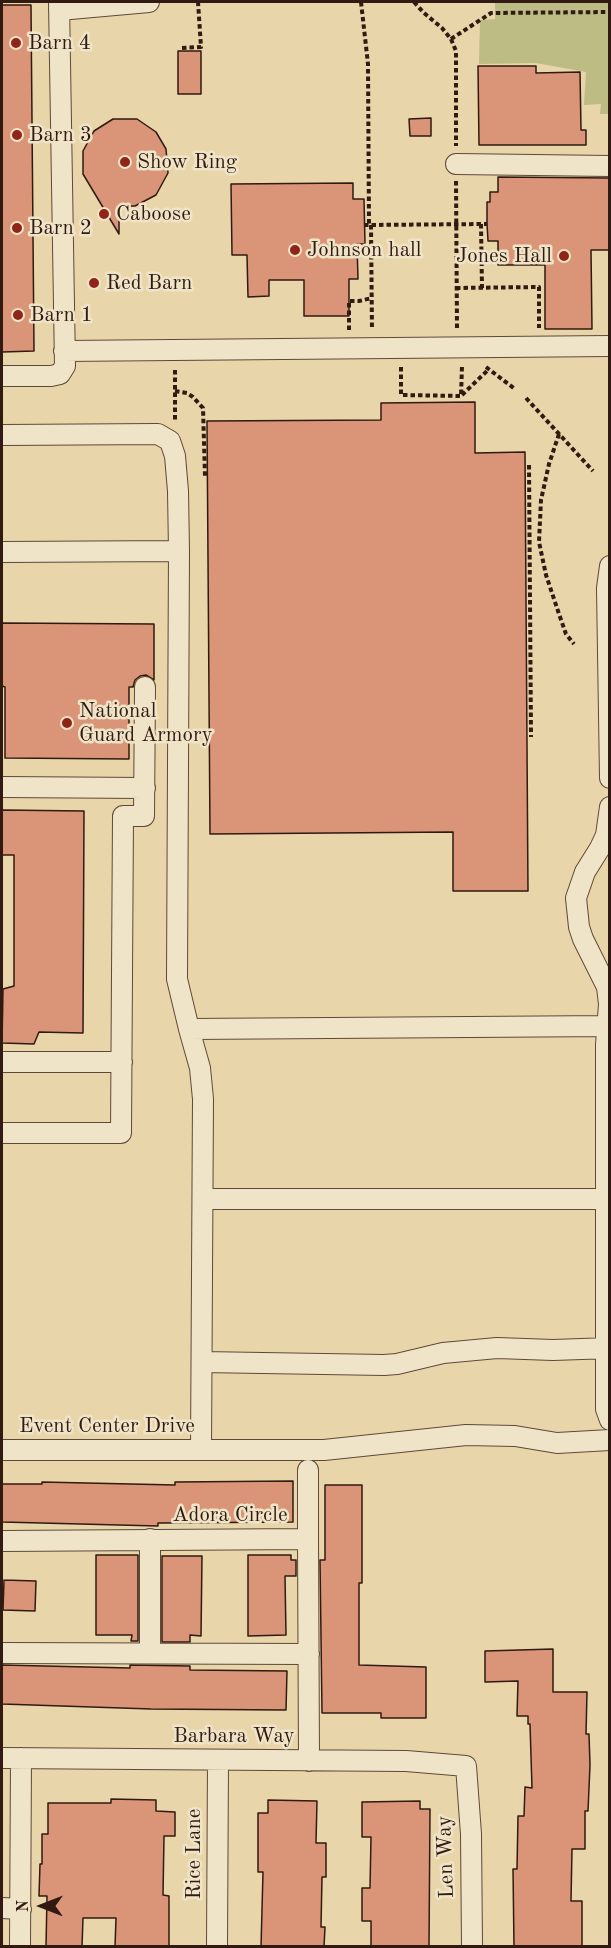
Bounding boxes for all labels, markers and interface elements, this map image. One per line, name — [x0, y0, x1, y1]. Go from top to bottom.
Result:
place label: Barn 4 — [28, 30, 91, 56]
marker: Barn 4 — [9, 36, 23, 50]
place label: Barn 3 — [29, 122, 92, 148]
marker: Barn 3 — [10, 128, 24, 142]
place label: Show Ring — [137, 149, 237, 175]
marker: Show Ring — [118, 155, 132, 169]
place label: Caboose — [116, 201, 191, 227]
marker: Caboose — [97, 207, 111, 221]
place label: Barn 2 — [29, 215, 92, 241]
marker: Barn 2 — [10, 221, 24, 235]
place label: Johnson hall — [307, 237, 421, 263]
marker: Johnson hall — [288, 243, 302, 257]
place label: Jones Hall — [456, 243, 552, 269]
marker: Jones Hall — [557, 249, 571, 263]
place label: Red Barn — [106, 270, 192, 296]
marker: Red Barn — [87, 276, 101, 290]
place label: Barn 1 — [30, 302, 93, 328]
marker: Barn 1 — [11, 308, 25, 322]
place label: National Guard Armory — [79, 698, 213, 748]
marker: National Guard Armory — [60, 716, 74, 730]
street label: Event Center Drive — [19, 1413, 195, 1439]
street label: Adora Circle — [172, 1502, 288, 1528]
street label: Barbara Way — [173, 1723, 295, 1749]
street label: Rice Lane — [181, 1809, 207, 1899]
street label: Len Way — [432, 1815, 460, 1899]
north arrow — [12, 1876, 72, 1936]
text: N — [16, 1900, 32, 1912]

